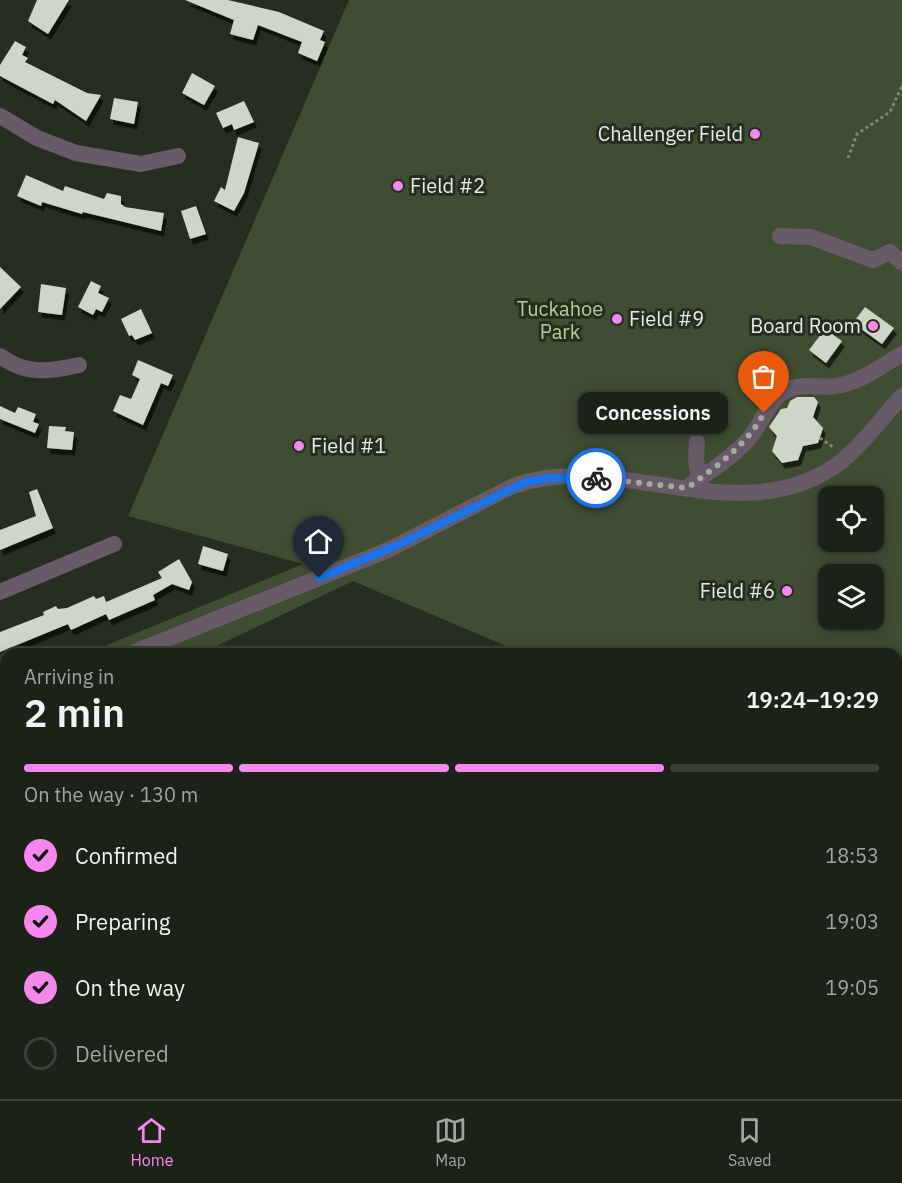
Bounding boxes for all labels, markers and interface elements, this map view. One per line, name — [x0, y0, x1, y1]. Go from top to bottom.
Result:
place label: Challenger Field — [598, 120, 743, 147]
marker: Challenger Field — [748, 127, 762, 141]
place label: Field #2 — [410, 172, 485, 199]
marker: Field #2 — [391, 179, 405, 193]
park label: Tuckahoe Park — [517, 295, 603, 345]
place label: Field #9 — [629, 305, 704, 332]
marker: Field #9 — [610, 312, 624, 326]
place label: Board Room — [750, 312, 861, 339]
marker: Board Room — [866, 319, 880, 333]
pin — [738, 351, 789, 413]
icon: bag — [747, 360, 780, 393]
callout: Concessions — [578, 392, 728, 434]
text: Concessions — [595, 399, 711, 426]
place label: Field #1 — [311, 432, 386, 459]
marker: Field #1 — [292, 439, 306, 453]
courier — [566, 448, 626, 508]
icon: bike — [580, 462, 613, 495]
map controls — [818, 486, 884, 630]
button: locate — [818, 486, 884, 552]
pin — [293, 516, 344, 578]
icon: home — [302, 525, 335, 558]
button: layers — [818, 564, 884, 630]
place label: Field #6 — [700, 577, 775, 604]
marker: Field #6 — [780, 584, 794, 598]
text: Arriving in — [24, 663, 114, 690]
text: 19:24–19:29 — [746, 685, 879, 714]
text: 2 min — [24, 687, 125, 738]
text: On the way · 130 m — [24, 781, 198, 808]
icon: check — [24, 839, 57, 872]
text: Confirmed — [75, 841, 178, 870]
text: 18:53 — [825, 842, 879, 869]
icon: check — [24, 905, 57, 938]
text: Preparing — [75, 907, 170, 936]
text: 19:03 — [825, 908, 879, 935]
icon: check — [24, 971, 57, 1004]
text: On the way — [75, 973, 185, 1002]
text: 19:05 — [825, 974, 879, 1001]
text: Delivered — [75, 1039, 169, 1068]
tab: Home — [130, 1114, 173, 1170]
tab: Map — [434, 1114, 467, 1170]
tab: Saved — [728, 1114, 772, 1170]

